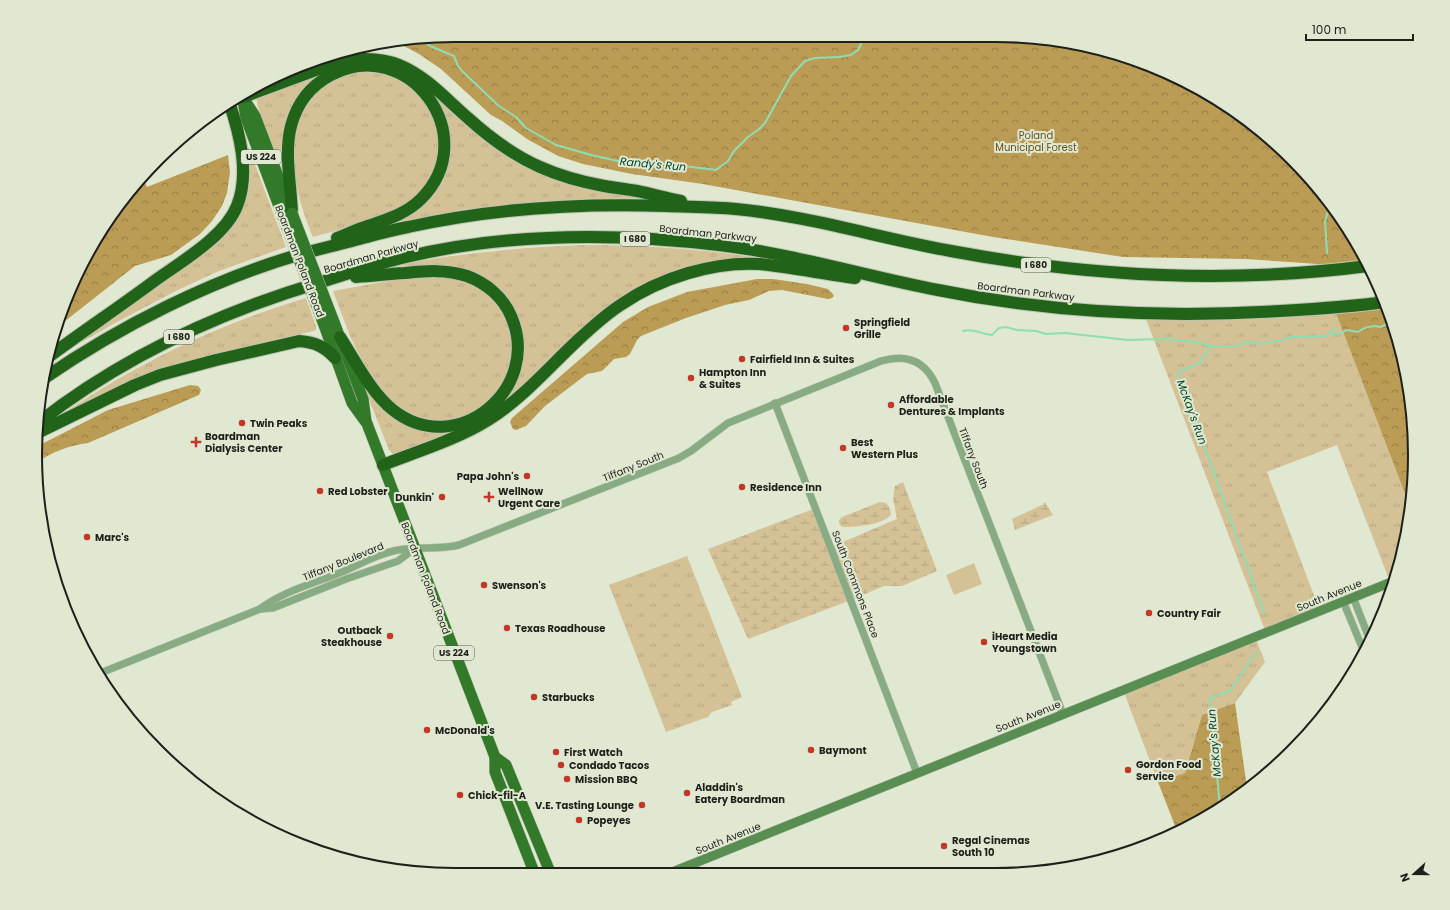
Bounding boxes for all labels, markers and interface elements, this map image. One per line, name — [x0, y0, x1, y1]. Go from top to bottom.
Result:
scale bar — [1306, 16, 1413, 42]
text: 100 m — [1312, 21, 1346, 38]
park label: Poland Municipal Forest — [995, 128, 1077, 155]
road number: US 224 — [241, 150, 281, 164]
water label: Randy's Run — [619, 153, 687, 175]
street label: Boardman Poland Road — [271, 203, 328, 319]
street label: Boardman Parkway — [658, 221, 758, 246]
road number: I 680 — [620, 232, 650, 246]
street label: Boardman Parkway — [322, 236, 421, 277]
road number: I 680 — [1021, 258, 1051, 272]
street label: Boardman Parkway — [976, 278, 1076, 305]
place label: Springfield Grille — [854, 315, 910, 342]
marker: Springfield Grille — [841, 323, 851, 333]
road number: I 680 — [164, 330, 194, 344]
place label: Fairfield Inn & Suites — [750, 352, 855, 367]
marker: Fairfield Inn & Suites — [737, 354, 747, 364]
place label: Hampton Inn & Suites — [699, 365, 766, 392]
marker: Hampton Inn & Suites — [686, 373, 696, 383]
water label: McKay's Run — [1173, 377, 1211, 447]
place label: Affordable Dentures & Implants — [899, 392, 1005, 419]
marker: Affordable Dentures & Implants — [886, 400, 896, 410]
place label: Twin Peaks — [250, 416, 308, 431]
marker: Twin Peaks — [237, 418, 247, 428]
street label: Tiffany South — [955, 425, 992, 491]
place label: Boardman Dialysis Center — [205, 429, 283, 456]
place label: Best Western Plus — [851, 435, 919, 462]
marker: Boardman Dialysis Center — [190, 436, 202, 448]
marker: Best Western Plus — [838, 443, 848, 453]
street label: Tiffany South — [600, 447, 666, 486]
place label: Papa John's — [457, 469, 519, 484]
marker: Papa John's — [522, 471, 532, 481]
place label: Residence Inn — [750, 480, 822, 495]
marker: Residence Inn — [737, 482, 747, 492]
place label: Red Lobster — [328, 484, 388, 499]
place label: WellNow Urgent Care — [498, 484, 560, 511]
marker: Red Lobster — [315, 486, 325, 496]
place label: Dunkin' — [395, 490, 434, 505]
marker: WellNow Urgent Care — [483, 491, 495, 503]
marker: Dunkin' — [437, 492, 447, 502]
street label: Boardman Poland Road — [397, 520, 454, 636]
street label: South Commons Place — [828, 528, 883, 640]
place label: Marc's — [95, 530, 130, 545]
marker: Marc's — [82, 532, 92, 542]
street label: Tiffany Boulevard — [300, 538, 386, 585]
street label: South Avenue — [1294, 576, 1364, 615]
place label: Swenson's — [492, 578, 547, 593]
marker: Swenson's — [479, 580, 489, 590]
place label: Country Fair — [1157, 606, 1221, 621]
marker: Country Fair — [1144, 608, 1154, 618]
place label: Texas Roadhouse — [515, 621, 606, 636]
place label: Outback Steakhouse — [321, 623, 383, 650]
marker: Texas Roadhouse — [502, 623, 512, 633]
place label: iHeart Media Youngstown — [992, 629, 1058, 656]
marker: Outback Steakhouse — [385, 631, 395, 641]
marker: iHeart Media Youngstown — [979, 637, 989, 647]
road number: US 224 — [434, 646, 474, 660]
place label: Starbucks — [542, 690, 595, 705]
marker: Starbucks — [529, 692, 539, 702]
street label: South Avenue — [993, 697, 1063, 736]
water label: McKay's Run — [1203, 708, 1225, 778]
place label: McDonald's — [435, 723, 495, 738]
marker: McDonald's — [422, 725, 432, 735]
place label: Baymont — [819, 743, 866, 758]
place label: First Watch — [564, 745, 623, 760]
marker: Baymont — [806, 745, 816, 755]
marker: First Watch — [551, 747, 561, 757]
place label: Gordon Food Service — [1136, 757, 1202, 784]
place label: Condado Tacos — [569, 758, 650, 773]
marker: Condado Tacos — [556, 760, 566, 770]
marker: Gordon Food Service — [1123, 765, 1133, 775]
place label: Mission BBQ — [575, 772, 638, 787]
marker: Mission BBQ — [562, 774, 572, 784]
place label: Aladdin's Eatery Boardman — [695, 780, 785, 807]
place label: Chick-fil-A — [468, 788, 527, 803]
marker: Aladdin's Eatery Boardman — [682, 788, 692, 798]
marker: Chick-fil-A — [455, 790, 465, 800]
place label: V.E. Tasting Lounge — [535, 798, 634, 813]
marker: V.E. Tasting Lounge — [637, 800, 647, 810]
place label: Popeyes — [587, 813, 631, 828]
marker: Popeyes — [574, 815, 584, 825]
street label: South Avenue — [693, 819, 763, 858]
place label: Regal Cinemas South 10 — [952, 833, 1030, 860]
marker: Regal Cinemas South 10 — [939, 841, 949, 851]
north arrow — [1394, 854, 1434, 894]
text: N — [1396, 871, 1414, 884]

